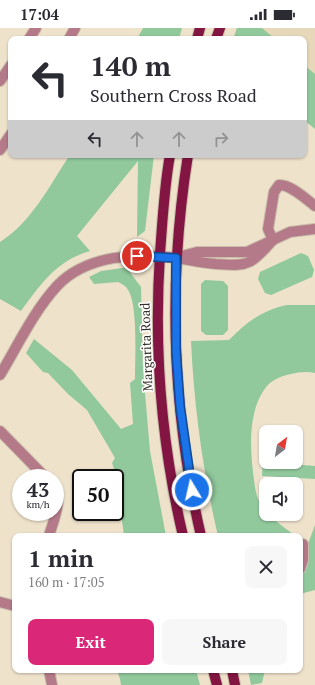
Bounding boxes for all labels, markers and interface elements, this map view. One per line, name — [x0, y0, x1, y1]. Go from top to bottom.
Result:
text: 17:04 — [20, 4, 59, 24]
text: 140 m — [90, 47, 171, 84]
icon: left — [24, 52, 76, 104]
text: Southern Cross Road — [90, 83, 257, 107]
icon: left — [84, 128, 106, 150]
icon: ahead — [126, 128, 148, 150]
icon: ahead — [168, 128, 190, 150]
icon: right — [210, 128, 232, 150]
pin — [120, 239, 154, 273]
icon: arrive — [126, 245, 148, 267]
street label: Margarita Road — [135, 302, 157, 392]
north arrow — [259, 425, 303, 469]
map controls — [259, 425, 303, 521]
speed limit sign: 50 — [72, 469, 124, 521]
position arrow — [171, 469, 213, 511]
text: 43 — [27, 476, 49, 503]
button: sound — [259, 477, 303, 521]
text: km/h — [26, 498, 50, 511]
text: 1 min — [28, 542, 94, 574]
button: close — [245, 546, 287, 588]
text: 160 m · 17:05 — [28, 573, 105, 591]
button: Exit — [28, 619, 154, 665]
button: Share — [162, 619, 287, 665]

